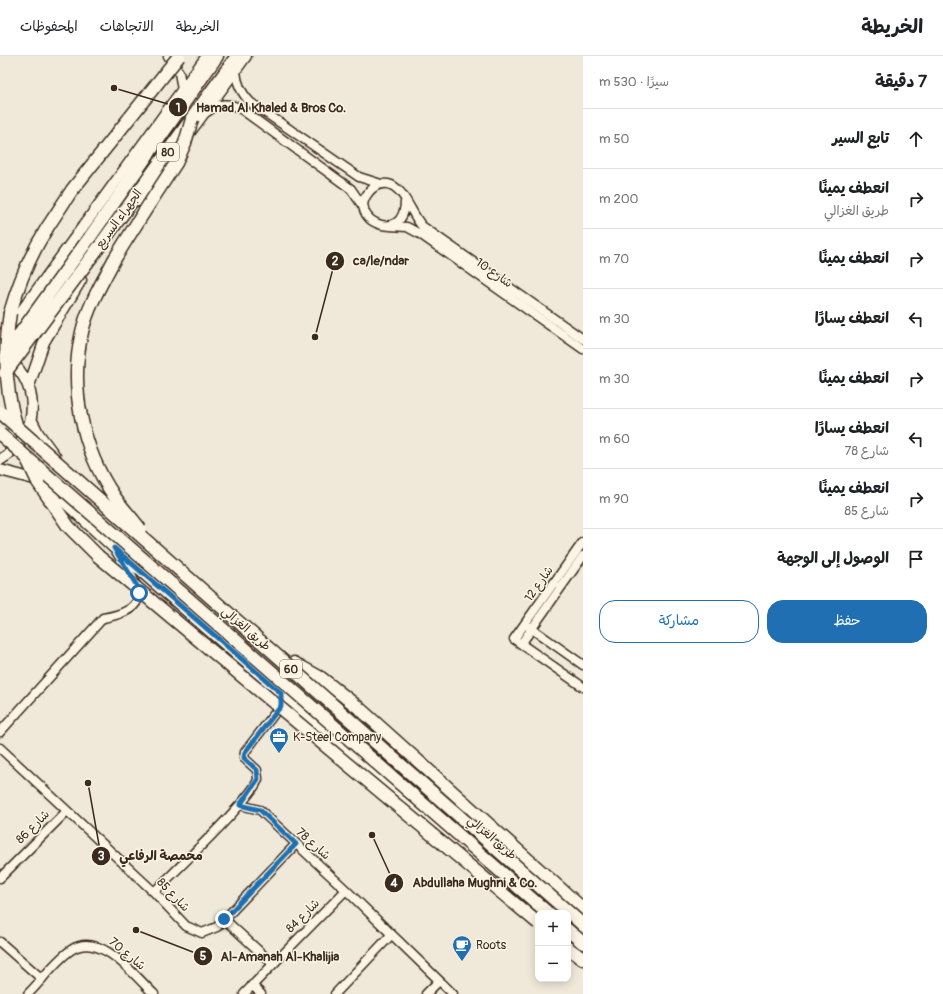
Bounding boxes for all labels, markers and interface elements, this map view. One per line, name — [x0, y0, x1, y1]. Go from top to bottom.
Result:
text: الخريطة — [861, 15, 923, 39]
text: المحفوظات — [20, 18, 78, 35]
text: الاتجاهات — [100, 18, 154, 35]
text: الخريطة — [176, 18, 219, 35]
text: 7 دقيقة — [875, 71, 927, 92]
text: سيرًا · 530 m — [599, 74, 669, 90]
callout: Hamad Al Khaled & Bros Co. — [168, 95, 355, 120]
text: Hamad Al Khaled & Bros Co. — [196, 100, 346, 116]
text: 1 — [176, 101, 180, 116]
icon: ahead — [905, 128, 927, 150]
text: تابع السير — [832, 129, 889, 148]
text: 50 m — [599, 131, 629, 147]
road number: 80 — [157, 143, 179, 161]
text: انعطف يمينًا — [819, 179, 889, 198]
street label: الجهراء السريع — [92, 186, 146, 252]
icon: right — [905, 188, 927, 210]
text: 200 m — [599, 191, 638, 207]
text: طريق الغزالي — [824, 203, 889, 219]
callout: ca/le/ndar — [325, 248, 417, 273]
icon: right — [905, 248, 927, 270]
text: انعطف يمينًا — [819, 249, 889, 268]
text: 70 m — [599, 251, 629, 267]
text: ca/le/ndar — [352, 253, 409, 269]
text: 2 — [332, 254, 339, 269]
street label: شارع 10 — [472, 255, 515, 292]
icon: left — [905, 308, 927, 330]
text: انعطف يسارًا — [815, 309, 889, 328]
text: 30 m — [599, 311, 630, 327]
icon: right — [905, 368, 927, 390]
text: انعطف يمينًا — [819, 369, 889, 388]
text: 30 m — [599, 371, 630, 387]
text: انعطف يسارًا — [815, 419, 889, 438]
icon: left — [905, 428, 927, 450]
text: 60 m — [599, 431, 630, 447]
text: شارع 78 — [845, 443, 889, 459]
text: انعطف يمينًا — [819, 479, 889, 498]
icon: right — [905, 488, 927, 510]
text: 90 m — [599, 491, 629, 507]
text: شارع 85 — [844, 503, 889, 519]
icon: arrive — [905, 548, 927, 570]
text: الوصول إلى الوجهة — [777, 549, 889, 568]
street label: شارع 12 — [521, 563, 557, 605]
route start — [130, 584, 148, 602]
button: مشاركة — [599, 600, 759, 643]
button: حفظ — [767, 600, 927, 643]
street label: طريق الغزالي — [216, 604, 274, 657]
road number: 60 — [280, 660, 302, 678]
office icon: K-Steel Company — [268, 726, 290, 754]
place label: K-Steel Company — [293, 730, 381, 745]
street label: شارع 86 — [13, 807, 54, 848]
street label: طريق الغزالي — [462, 813, 520, 866]
street label: شارع 78 — [292, 825, 333, 864]
callout: محمصة الرفاعي — [91, 843, 210, 868]
text: محمصة الرفاعي — [119, 848, 203, 868]
text: 3 — [98, 849, 105, 864]
callout: Abdullaha Mughni & Co. — [384, 870, 545, 895]
street label: شارع 85 — [153, 875, 193, 916]
text: Abdullaha Mughni & Co. — [413, 875, 538, 891]
text: 4 — [390, 876, 398, 891]
street label: شارع 84 — [283, 896, 324, 937]
route end — [215, 910, 233, 928]
map controls — [535, 910, 571, 982]
button: + — [535, 910, 571, 946]
street label: شارع 70 — [105, 934, 148, 974]
cafe icon: Roots — [451, 934, 473, 962]
place label: Roots — [476, 938, 507, 953]
callout: Al-Amanah Al-Khalijia — [193, 944, 348, 969]
button: − — [535, 946, 571, 982]
text: 5 — [200, 949, 207, 964]
text: Al-Amanah Al-Khalijia — [221, 949, 339, 965]

